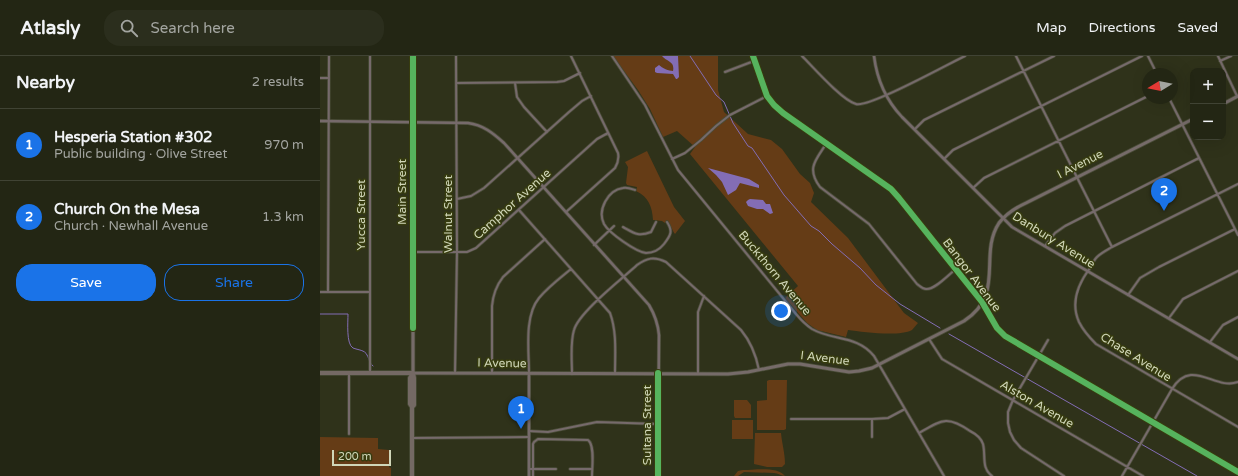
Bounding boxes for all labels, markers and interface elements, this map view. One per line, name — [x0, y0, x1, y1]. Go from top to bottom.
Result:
search box — [104, 10, 384, 46]
text: Atlasly — [20, 17, 80, 39]
icon: search — [118, 17, 140, 39]
text: Search here — [150, 19, 235, 37]
text: Map — [1036, 19, 1067, 36]
text: Directions — [1089, 19, 1156, 36]
text: Saved — [1178, 19, 1218, 36]
north arrow — [1142, 68, 1178, 104]
map controls — [1190, 68, 1226, 140]
button: + — [1190, 68, 1226, 104]
text: Nearby — [16, 72, 75, 93]
text: 2 results — [252, 74, 304, 90]
button: − — [1190, 104, 1226, 140]
text: Hesperia Station #302 — [54, 128, 213, 146]
text: 1 — [25, 137, 33, 153]
text: 970 m — [264, 137, 304, 153]
text: Public building · Olive Street — [54, 146, 227, 162]
street label: I Avenue — [1055, 146, 1105, 181]
street label: Main Street — [395, 159, 409, 225]
street label: Camphor Avenue — [471, 166, 554, 242]
street label: Walnut Street — [441, 175, 455, 253]
pin: 2 — [1151, 178, 1177, 211]
street label: Yucca Street — [354, 179, 368, 251]
text: Church On the Mesa — [54, 200, 200, 218]
text: 2 — [25, 209, 33, 225]
text: 1.3 km — [262, 209, 304, 225]
street label: Danbury Avenue — [1010, 209, 1098, 271]
text: Church · Newhall Avenue — [54, 218, 208, 234]
street label: Buckthorn Avenue — [736, 228, 814, 318]
street label: Bangor Avenue — [940, 236, 1004, 314]
button: Save — [16, 264, 156, 301]
button: Share — [164, 264, 304, 301]
your location — [771, 301, 791, 321]
street label: Chase Avenue — [1098, 330, 1174, 385]
street label: I Avenue — [800, 348, 851, 368]
street label: I Avenue — [477, 356, 527, 370]
street label: Alston Avenue — [998, 377, 1077, 431]
street label: Sultana Street — [640, 384, 654, 465]
pin: 1 — [508, 396, 534, 429]
scale bar — [332, 448, 391, 467]
text: 200 m — [338, 450, 372, 463]

